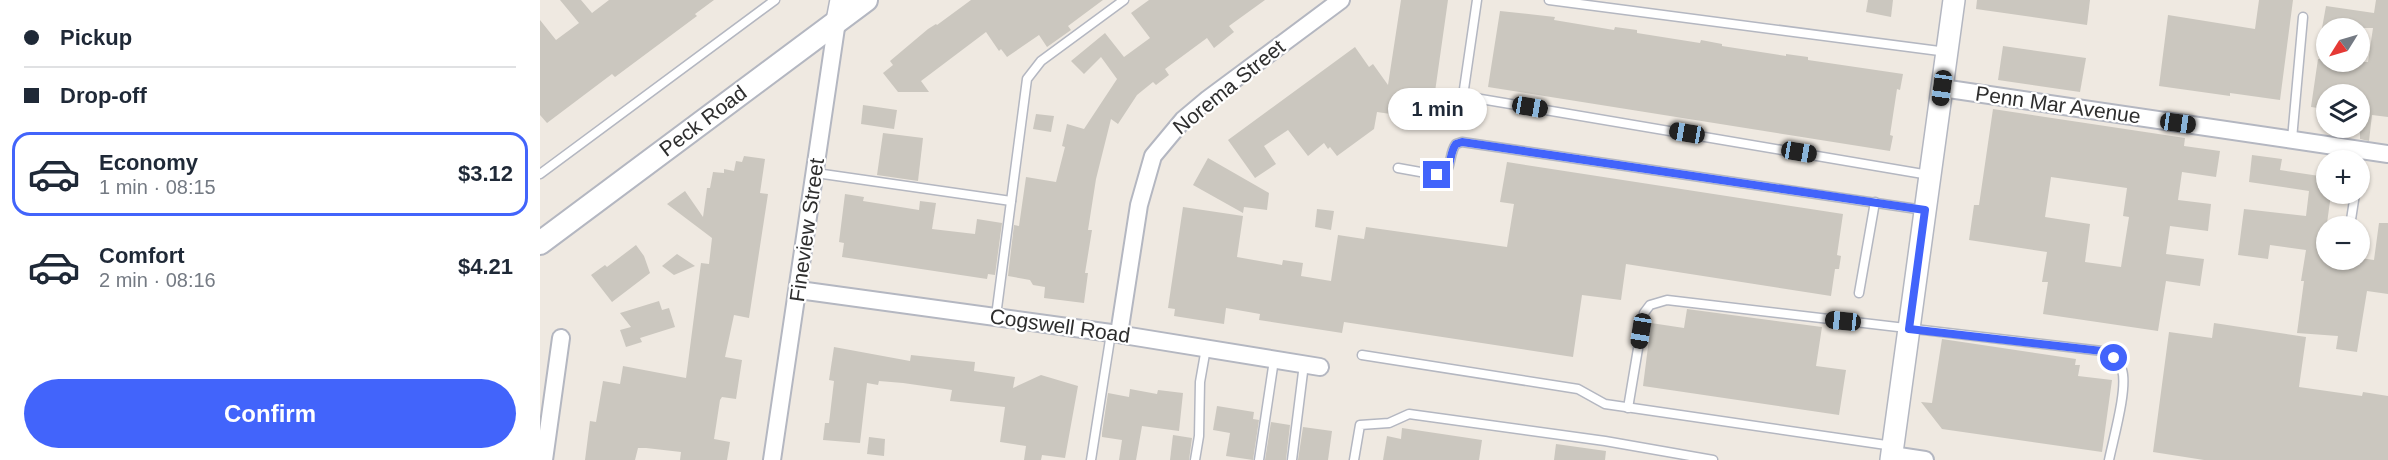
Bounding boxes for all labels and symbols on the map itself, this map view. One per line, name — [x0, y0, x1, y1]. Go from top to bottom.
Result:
north arrow — [2316, 18, 2370, 72]
street label: Norema Street — [1168, 35, 1289, 139]
car — [1931, 69, 1953, 107]
street label: Peck Road — [655, 81, 751, 161]
street label: Penn Mar Avenue — [1974, 82, 2142, 127]
callout: 1 min — [1388, 88, 1486, 130]
car — [1511, 95, 1549, 119]
car — [2159, 112, 2197, 134]
car — [1668, 121, 1706, 145]
car — [1780, 140, 1818, 164]
street label: Fineview Street — [785, 157, 828, 303]
route end — [1423, 161, 1450, 188]
street label: Cogswell Road — [989, 304, 1132, 347]
car — [1824, 310, 1862, 332]
car — [1629, 312, 1653, 350]
route start — [2100, 344, 2127, 371]

